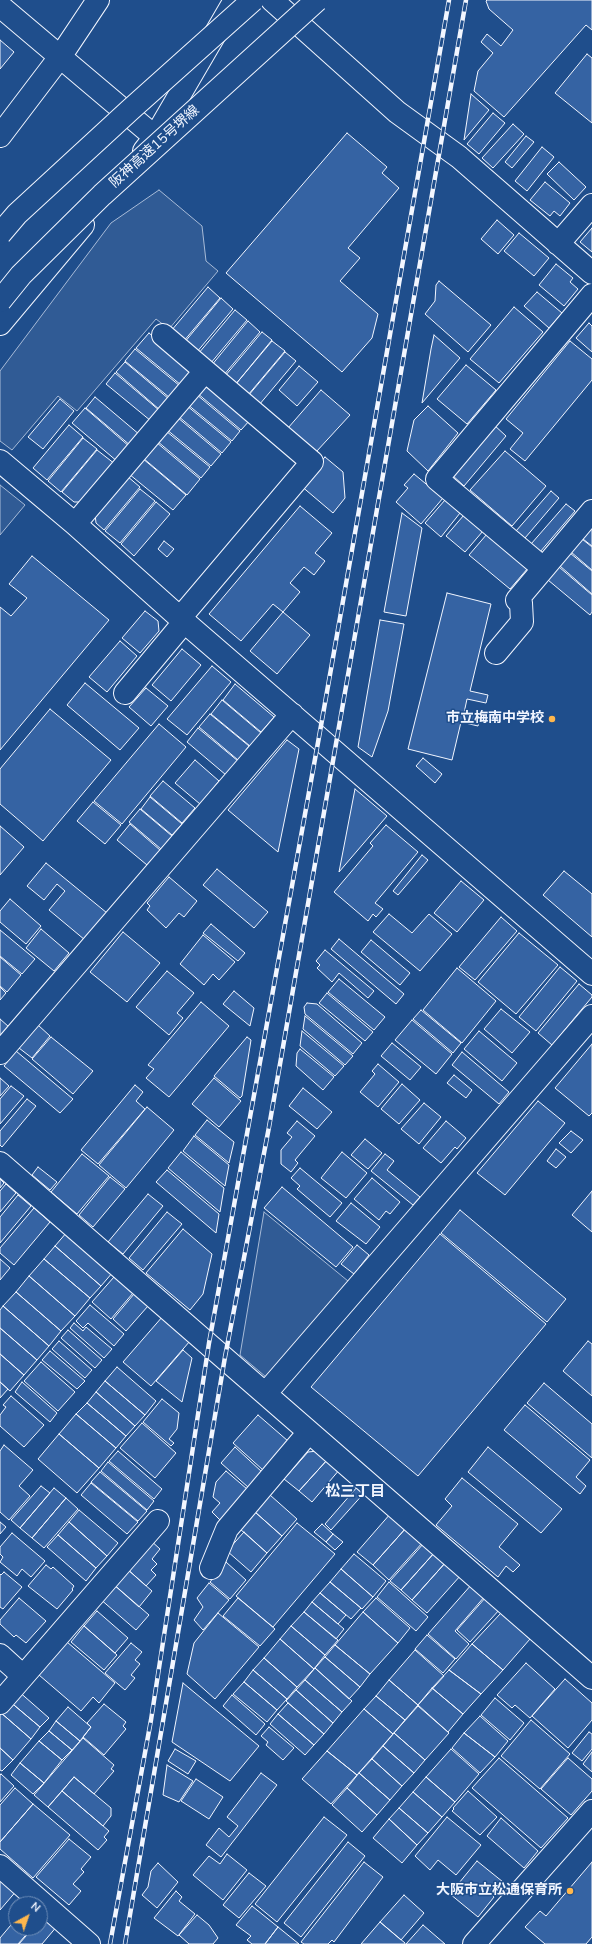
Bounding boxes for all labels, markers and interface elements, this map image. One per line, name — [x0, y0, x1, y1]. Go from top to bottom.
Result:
street label: 阪神高速15号堺線 — [107, 102, 203, 192]
place label: 市立梅南中学校 — [446, 711, 544, 727]
marker: 市立梅南中学校 — [547, 714, 557, 724]
district label: 松三丁目 — [325, 1483, 385, 1501]
place label: 大阪市立松通保育所 — [436, 1883, 562, 1899]
marker: 大阪市立松通保育所 — [565, 1886, 575, 1896]
north arrow — [8, 1896, 48, 1936]
text: N — [27, 1899, 43, 1916]

